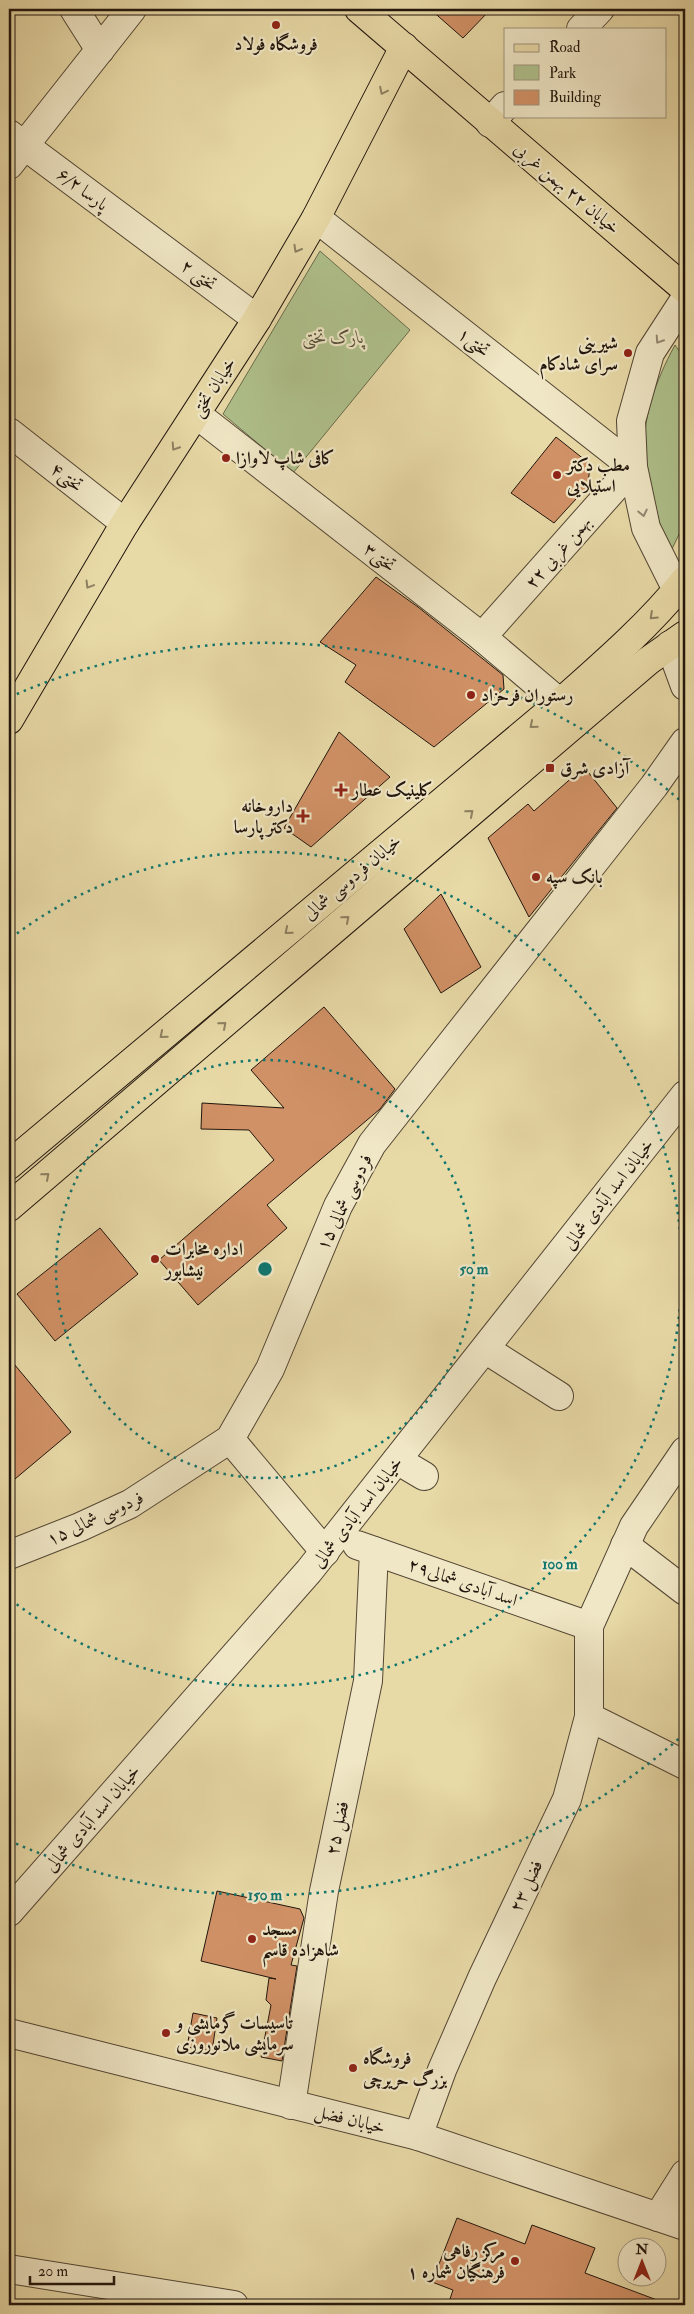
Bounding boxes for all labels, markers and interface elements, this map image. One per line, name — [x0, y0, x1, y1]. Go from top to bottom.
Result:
marker: فروشگاه فولاد — [270, 19, 282, 31]
legend — [504, 28, 666, 118]
place label: فروشگاه فولاد — [234, 32, 318, 56]
text: Road — [549, 38, 581, 57]
text: Park — [549, 64, 576, 83]
one-way arrow — [379, 86, 389, 95]
text: Building — [549, 88, 601, 107]
street label: خیابان ۲۲ بهمن غربی — [508, 137, 624, 240]
street label: پارسا ۶/۲ — [52, 163, 114, 218]
one-way arrow — [294, 244, 304, 253]
street label: تختی ۲ — [176, 254, 221, 297]
street label: تختی۱ — [452, 322, 495, 363]
park label: پارک تختی — [302, 326, 366, 350]
place label: شیرینی سرای شادکام — [539, 332, 618, 380]
one-way arrow — [656, 334, 665, 343]
marker: شیرینی سرای شادکام — [622, 347, 634, 359]
street label: خیابان تختی — [186, 353, 242, 422]
one-way arrow — [171, 441, 181, 450]
place label: كافى شاپ لاوازا — [236, 447, 335, 471]
marker: كافى شاپ لاوازا — [220, 452, 232, 464]
place label: مطب دکتر استیلایی — [565, 454, 630, 498]
street label: تختی۴ — [45, 457, 88, 498]
marker: مطب دکتر استیلایی — [551, 469, 563, 481]
one-way arrow — [637, 509, 648, 518]
street label: ۲۲ بهمن غربی — [520, 511, 597, 594]
street label: تختی۳ — [358, 537, 401, 578]
one-way arrow — [85, 579, 95, 588]
one-way arrow — [650, 610, 659, 619]
place label: رستوران فرحزاد — [481, 684, 573, 707]
marker: رستوران فرحزاد — [465, 689, 477, 701]
one-way arrow — [530, 720, 539, 728]
place label: آزادی شرق — [560, 757, 631, 780]
marker: آزادی شرق — [544, 762, 556, 774]
place label: کلینیک عطار — [350, 779, 433, 802]
marker: کلینیک عطار — [334, 783, 348, 797]
place label: داروخانه دکتر پارسا — [234, 795, 293, 840]
marker: داروخانه دکتر پارسا — [297, 810, 309, 822]
one-way arrow — [464, 810, 473, 819]
street label: خیابان فردوسی شمالی — [298, 830, 407, 926]
place label: بانک سپه — [546, 866, 603, 889]
marker: بانک سپه — [530, 871, 542, 883]
one-way arrow — [340, 916, 349, 925]
one-way arrow — [284, 925, 293, 934]
one-way arrow — [217, 1021, 226, 1030]
one-way arrow — [160, 1030, 169, 1038]
street label: خیابان اسد آبادی شمالی — [558, 1134, 659, 1255]
street label: فردوسی شمالی ۱۵ — [311, 1150, 379, 1255]
one-way arrow — [40, 1172, 49, 1181]
place label: اداره مخابرات نیشابور — [163, 1238, 243, 1282]
marker: اداره مخابرات نیشابور — [149, 1253, 161, 1265]
centre of rings — [256, 1260, 274, 1278]
text: 50 m — [460, 1260, 489, 1279]
street label: خیابان اسد آبادی شمالی — [307, 1452, 408, 1573]
street label: فردوسی شمالی ۱۵ — [43, 1486, 148, 1552]
street label: اسد آبادی شمالی۲۹ — [405, 1553, 521, 1612]
text: 100 m — [542, 1555, 578, 1574]
street label: خیابان اسد آبادی شمالی — [39, 1760, 145, 1877]
street label: فضل ۲۵ — [321, 1799, 355, 1857]
street label: فضل ۲۳ — [504, 1857, 549, 1916]
text: 150 m — [248, 1886, 282, 1905]
place label: مسجد شاهزاده قاسم — [262, 1918, 339, 1968]
marker: مسجد شاهزاده قاسم — [246, 1933, 258, 1945]
place label: تاسیسات گرمایشی و سرمایشی ملانوروزی — [174, 2011, 294, 2057]
marker: تاسیسات گرمایشی و سرمایشی ملانوروزی — [160, 2027, 172, 2039]
place label: فروشگاه بزرگ حریرچی — [362, 2046, 448, 2091]
marker: فروشگاه بزرگ حریرچی — [347, 2062, 359, 2074]
street label: خیابان فضل — [312, 2100, 388, 2140]
north arrow — [616, 2236, 666, 2286]
place label: مرکز رفاهی فرهنگیان شماره ۱ — [407, 2240, 505, 2284]
text: N — [635, 2241, 649, 2258]
scale bar — [30, 2254, 114, 2286]
marker: مرکز رفاهی فرهنگیان شماره ۱ — [509, 2255, 521, 2267]
text: 20 m — [38, 2262, 68, 2281]

